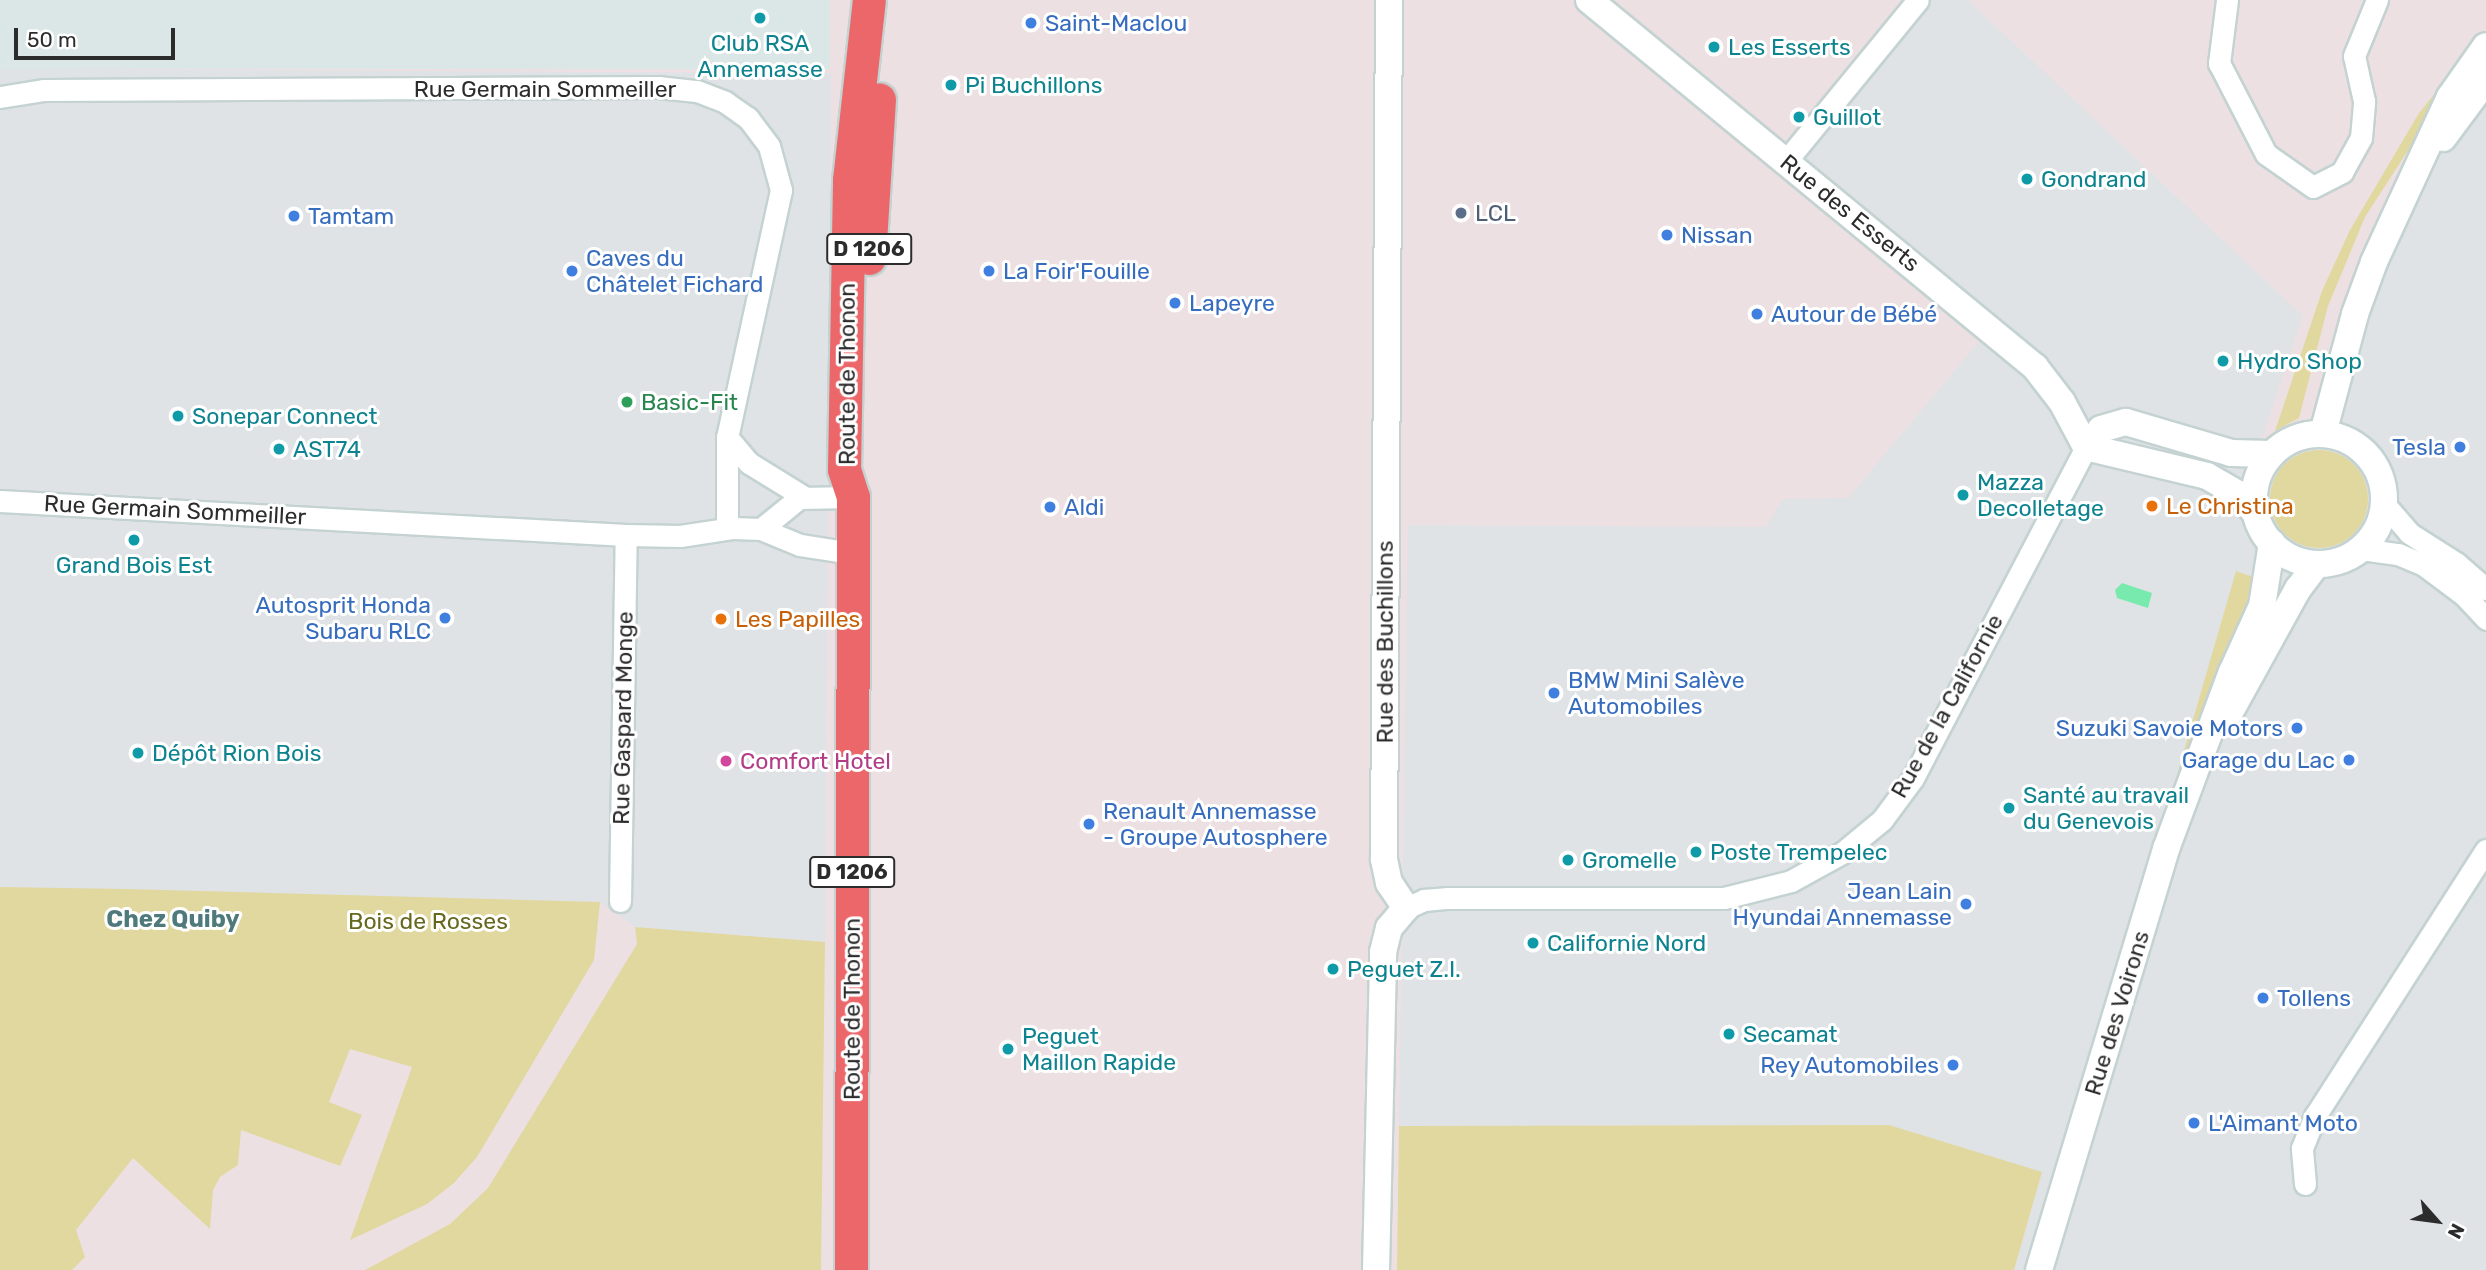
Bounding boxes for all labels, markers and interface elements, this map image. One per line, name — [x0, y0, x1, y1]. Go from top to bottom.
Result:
place label: Saint-Maclou — [1045, 9, 1187, 37]
marker: Club RSA Annemasse — [752, 10, 768, 26]
scale bar — [18, 14, 178, 58]
marker: Saint-Maclou — [1023, 15, 1039, 31]
text: 50 m — [27, 27, 77, 52]
place label: Club RSA Annemasse — [697, 29, 823, 83]
place label: Les Esserts — [1728, 33, 1851, 61]
marker: Les Esserts — [1706, 39, 1722, 55]
place label: Pi Buchillons — [965, 71, 1102, 99]
street label: Rue Germain Sommeiller — [414, 75, 676, 103]
marker: Pi Buchillons — [943, 77, 959, 93]
place label: Guillot — [1813, 103, 1881, 131]
marker: Guillot — [1791, 109, 1807, 125]
street label: Rue des Esserts — [1775, 148, 1925, 278]
place label: Gondrand — [2041, 165, 2146, 193]
marker: Gondrand — [2019, 171, 2035, 187]
place label: LCL — [1475, 199, 1516, 227]
place label: Tamtam — [308, 202, 394, 230]
marker: LCL — [1453, 205, 1469, 221]
marker: Tamtam — [286, 208, 302, 224]
place label: Nissan — [1681, 221, 1753, 249]
marker: Nissan — [1659, 227, 1675, 243]
road number: D 1206 — [825, 232, 913, 266]
place label: Caves du Châtelet Fichard — [586, 244, 763, 298]
place label: La Foir'Fouille — [1003, 257, 1150, 285]
marker: Caves du Châtelet Fichard — [564, 263, 580, 279]
marker: La Foir'Fouille — [981, 263, 997, 279]
street label: Route de Thonon — [833, 283, 861, 465]
place label: Lapeyre — [1189, 289, 1275, 317]
marker: Lapeyre — [1167, 295, 1183, 311]
place label: Autour de Bébé — [1771, 300, 1938, 328]
marker: Autour de Bébé — [1749, 306, 1765, 322]
place label: Hydro Shop — [2237, 347, 2362, 375]
marker: Hydro Shop — [2215, 353, 2231, 369]
place label: Basic-Fit — [641, 388, 738, 416]
marker: Basic-Fit — [619, 394, 635, 410]
place label: Sonepar Connect — [192, 402, 378, 430]
marker: Sonepar Connect — [170, 408, 186, 424]
place label: Tesla — [2392, 433, 2446, 461]
place label: AST74 — [293, 435, 361, 463]
marker: Tesla — [2452, 439, 2468, 455]
marker: AST74 — [271, 441, 287, 457]
place label: Mazza Decolletage — [1977, 468, 2104, 522]
marker: Mazza Decolletage — [1955, 487, 1971, 503]
street label: Rue Germain Sommeiller — [43, 489, 307, 531]
place label: Le Christina — [2166, 492, 2294, 520]
place label: Aldi — [1064, 493, 1104, 521]
marker: Le Christina — [2144, 498, 2160, 514]
marker: Aldi — [1042, 499, 1058, 515]
marker: Grand Bois Est — [126, 532, 142, 548]
street label: Rue des Buchillons — [1371, 541, 1399, 743]
place label: Grand Bois Est — [56, 551, 212, 579]
place label: Autosprit Honda Subaru RLC — [255, 591, 431, 645]
place label: Les Papilles — [735, 605, 860, 633]
street label: Rue de la Californie — [1885, 609, 2009, 803]
marker: Autosprit Honda Subaru RLC — [437, 610, 453, 626]
street label: Rue Gaspard Monge — [607, 611, 639, 825]
marker: Les Papilles — [713, 611, 729, 627]
place label: BMW Mini Salève Automobiles — [1568, 666, 1745, 720]
marker: BMW Mini Salève Automobiles — [1546, 685, 1562, 701]
place label: Suzuki Savoie Motors — [2056, 714, 2283, 742]
marker: Suzuki Savoie Motors — [2289, 720, 2305, 736]
place label: Dépôt Rion Bois — [152, 739, 321, 767]
marker: Dépôt Rion Bois — [130, 745, 146, 761]
place label: Garage du Lac — [2182, 746, 2335, 774]
place label: Comfort Hotel — [740, 747, 891, 775]
marker: Garage du Lac — [2341, 752, 2357, 768]
marker: Comfort Hotel — [718, 753, 734, 769]
place label: Santé au travail du Genevois — [2023, 781, 2190, 835]
place label: Renault Annemasse - Groupe Autosphere — [1103, 797, 1328, 851]
marker: Santé au travail du Genevois — [2001, 800, 2017, 816]
marker: Renault Annemasse - Groupe Autosphere — [1081, 816, 1097, 832]
place label: Poste Trempelec — [1710, 838, 1888, 866]
marker: Poste Trempelec — [1688, 844, 1704, 860]
place label: Gromelle — [1582, 846, 1677, 874]
marker: Gromelle — [1560, 852, 1576, 868]
road number: D 1206 — [808, 854, 896, 890]
place label: Jean Lain Hyundai Annemasse — [1732, 877, 1952, 931]
marker: Jean Lain Hyundai Annemasse — [1958, 896, 1974, 912]
district label: Chez Quiby — [106, 906, 240, 934]
park label: Bois de Rosses — [348, 907, 508, 935]
street label: Route de Thonon — [838, 918, 866, 1100]
street label: Rue des Voirons — [2079, 927, 2155, 1099]
place label: Californie Nord — [1547, 929, 1706, 957]
marker: Californie Nord — [1525, 935, 1541, 951]
place label: Peguet Z.I. — [1347, 955, 1461, 983]
marker: Peguet Z.I. — [1325, 961, 1341, 977]
place label: Tollens — [2277, 984, 2351, 1012]
marker: Tollens — [2255, 990, 2271, 1006]
place label: Secamat — [1743, 1020, 1838, 1048]
place label: Peguet Maillon Rapide — [1022, 1022, 1176, 1076]
marker: Secamat — [1721, 1026, 1737, 1042]
marker: Peguet Maillon Rapide — [1000, 1041, 1016, 1057]
place label: Rey Automobiles — [1759, 1051, 1939, 1079]
marker: Rey Automobiles — [1945, 1057, 1961, 1073]
place label: L'Aimant Moto — [2208, 1109, 2358, 1137]
marker: L'Aimant Moto — [2186, 1115, 2202, 1131]
north arrow — [2402, 1186, 2472, 1256]
text: N — [2443, 1220, 2469, 1243]

